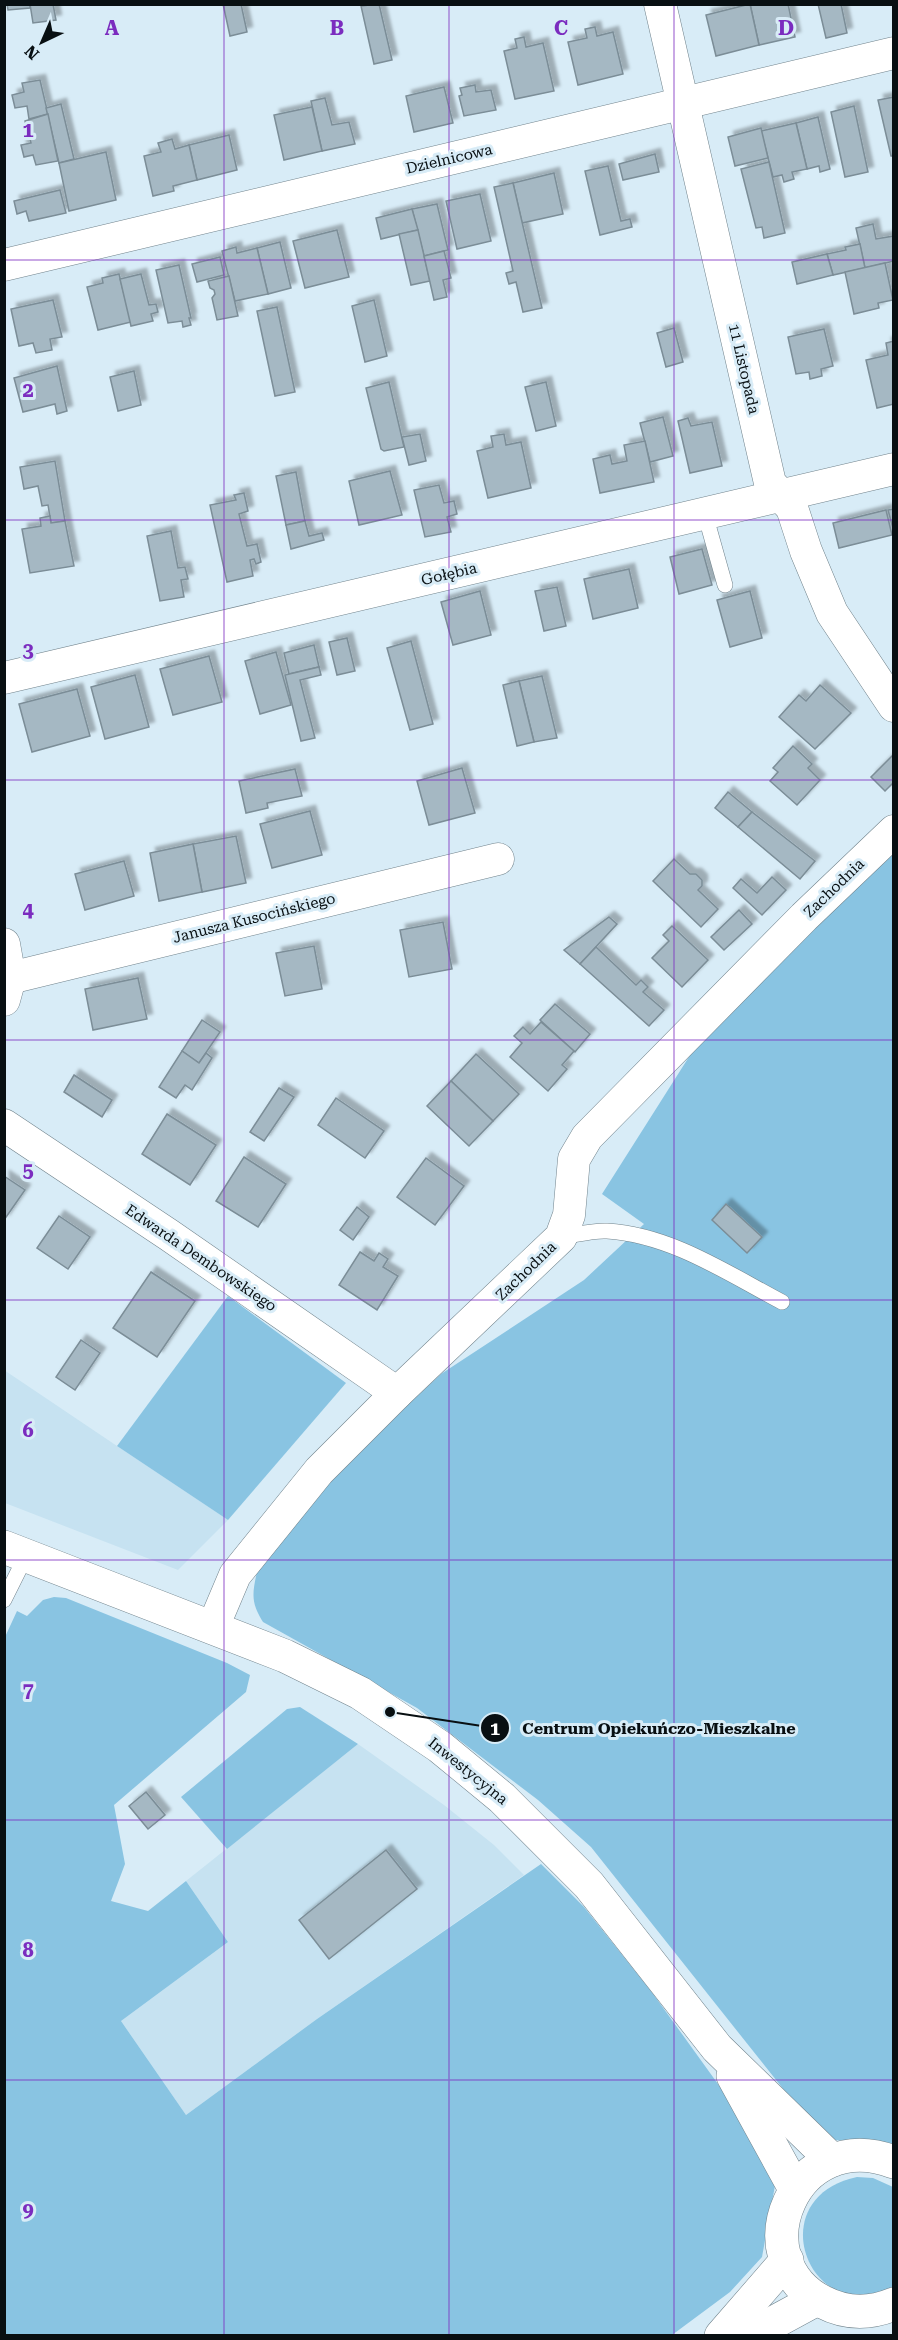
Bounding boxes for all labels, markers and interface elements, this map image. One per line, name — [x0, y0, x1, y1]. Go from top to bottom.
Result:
north arrow — [12, 12, 72, 72]
text: A — [105, 16, 120, 40]
text: B — [330, 16, 344, 40]
text: C — [554, 16, 568, 40]
text: D — [778, 16, 794, 40]
text: N — [21, 41, 43, 64]
text: 1 — [22, 118, 34, 142]
street label: Dzielnicowa — [404, 140, 494, 178]
street label: 11 Listopada — [725, 322, 763, 416]
text: 2 — [22, 378, 34, 402]
street label: Gołębia — [419, 559, 479, 589]
text: 3 — [22, 638, 34, 662]
street label: Zachodnia — [800, 855, 868, 921]
street label: Janusza Kusocińskiego — [171, 889, 337, 947]
text: 4 — [22, 898, 34, 922]
text: 5 — [22, 1158, 34, 1182]
street label: Edwarda Dembowskiego — [122, 1201, 280, 1315]
street label: Zachodnia — [492, 1238, 560, 1304]
text: 6 — [22, 1418, 34, 1442]
text: 7 — [22, 1678, 34, 1702]
callout: Centrum Opiekuńczo-Mieszkalne — [480, 1711, 807, 1745]
text: 1 — [490, 1718, 500, 1739]
text: Centrum Opiekuńczo-Mieszkalne — [522, 1719, 796, 1738]
street label: Inwestycyjna — [425, 1734, 511, 1808]
text: 8 — [22, 1938, 34, 1962]
text: 9 — [22, 2198, 34, 2222]

